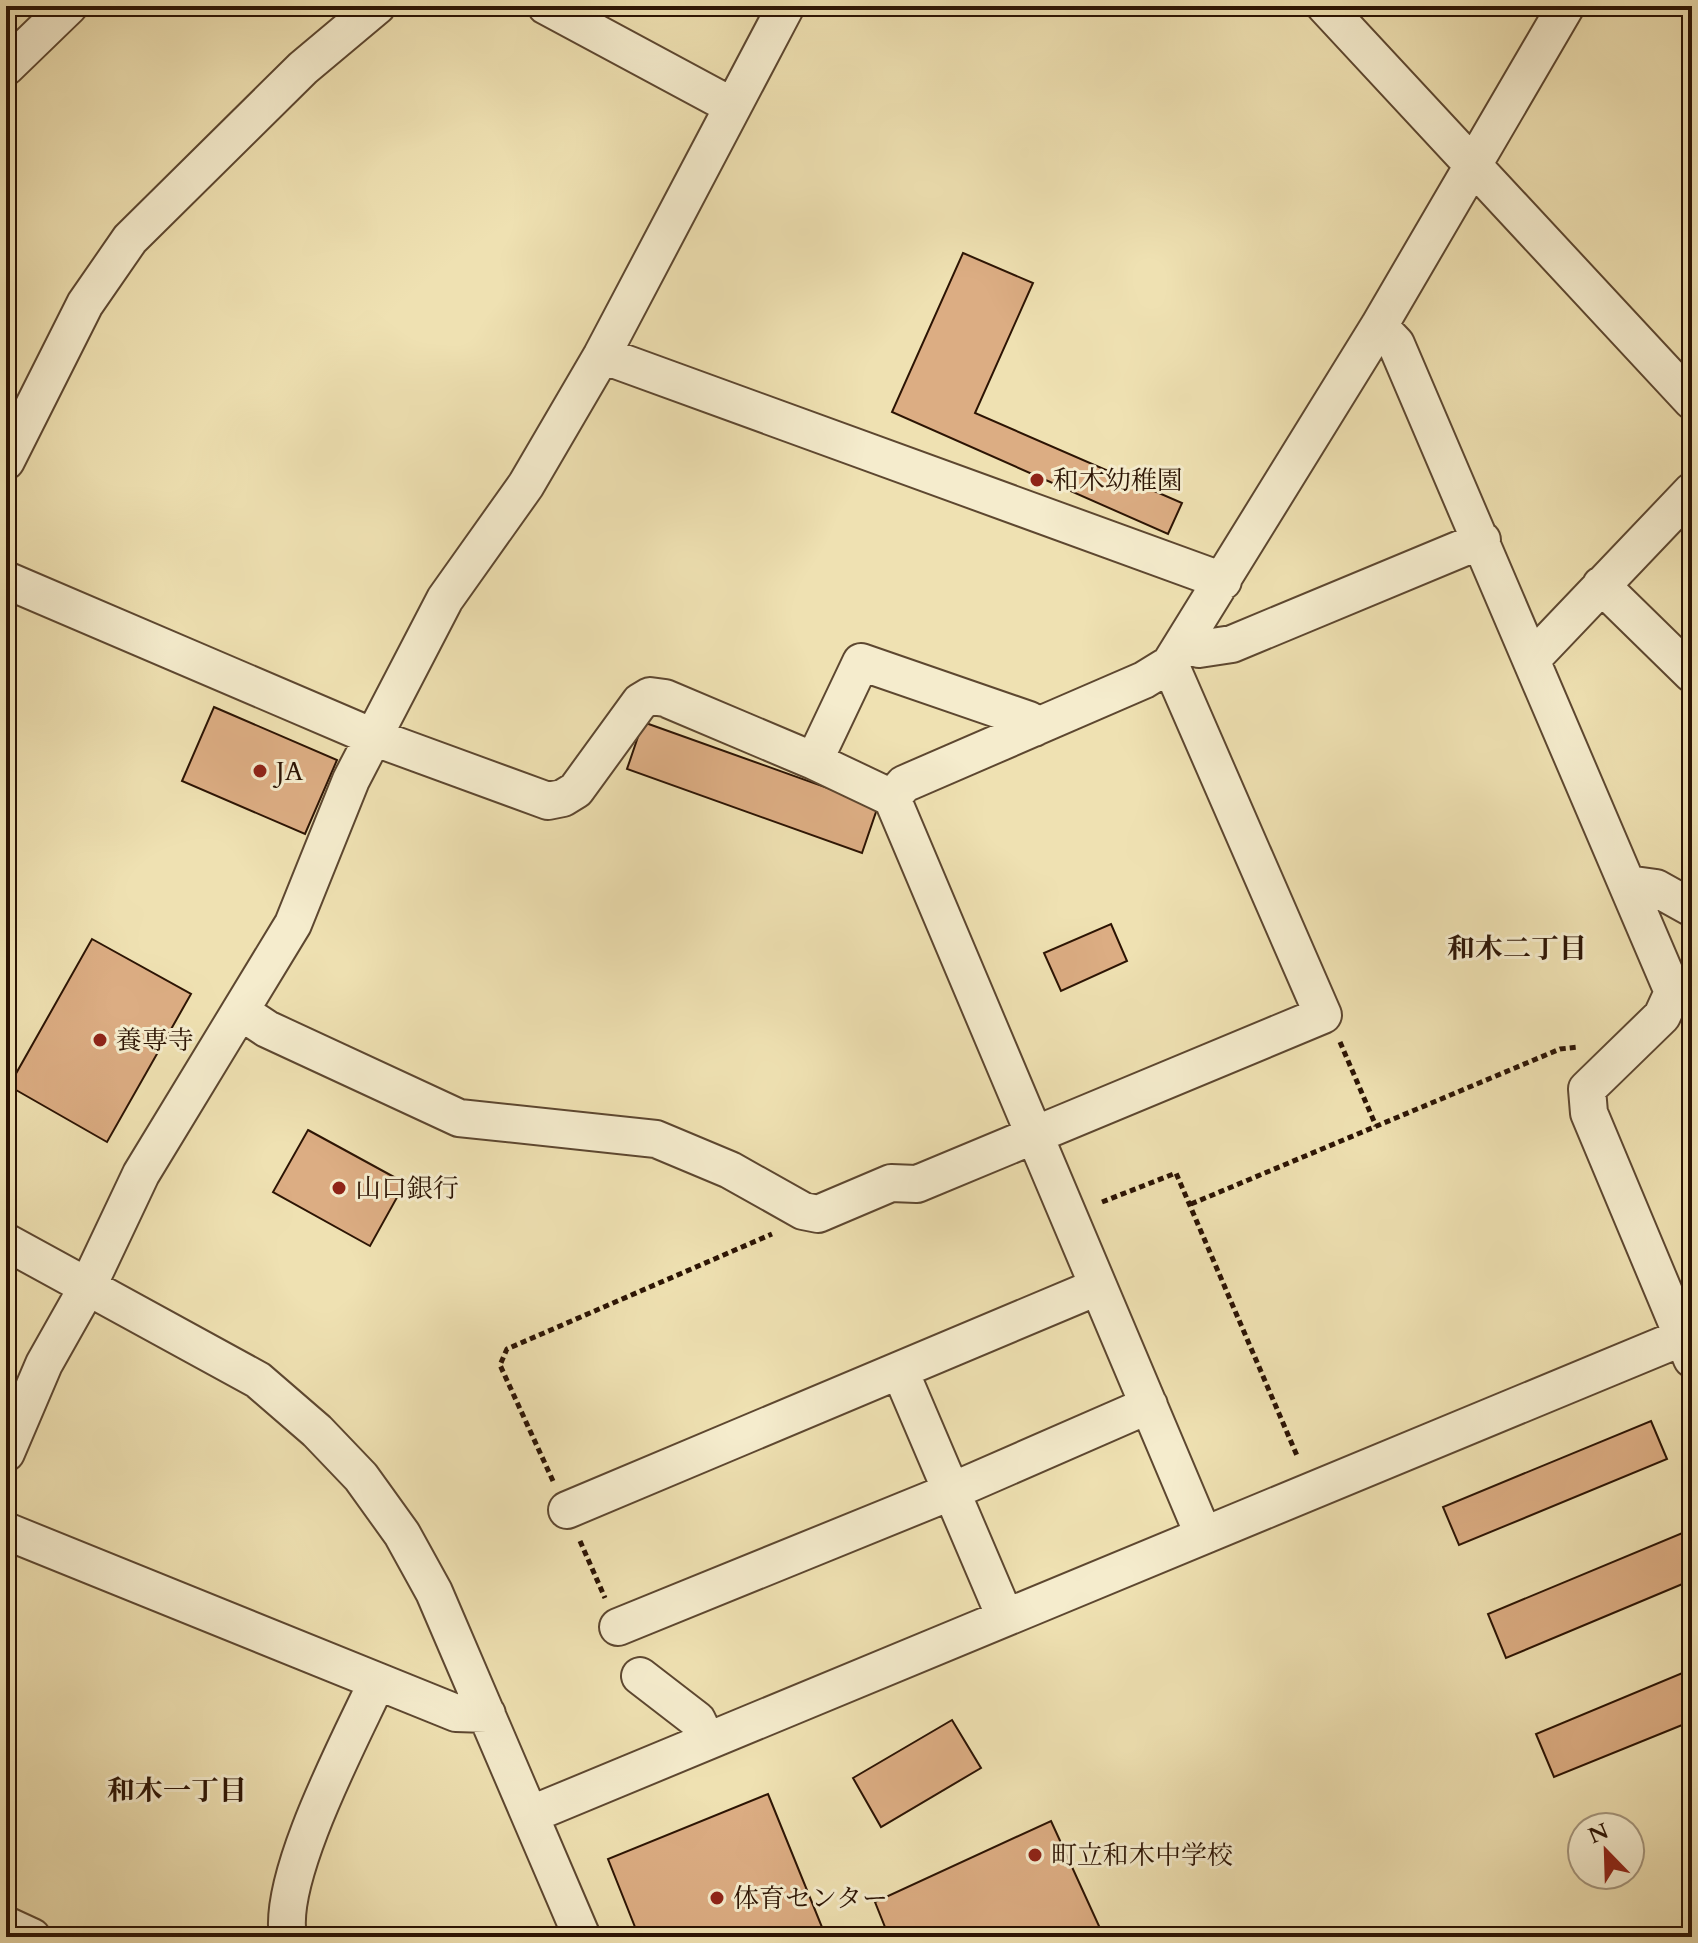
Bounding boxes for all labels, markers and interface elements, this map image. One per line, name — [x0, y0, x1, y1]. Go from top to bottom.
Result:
place label: 和木幼稚園 — [1053, 463, 1183, 498]
marker: 和木幼稚園 — [1028, 471, 1046, 489]
place label: JA — [272, 754, 304, 789]
marker: JA — [251, 762, 269, 780]
district label: 和木二丁目 — [1447, 930, 1587, 968]
place label: 養専寺 — [116, 1023, 194, 1058]
marker: 養専寺 — [91, 1031, 109, 1049]
place label: 山口銀行 — [355, 1171, 459, 1206]
marker: 山口銀行 — [330, 1179, 348, 1197]
district label: 和木一丁目 — [107, 1772, 247, 1810]
north arrow — [1566, 1811, 1646, 1891]
text: N — [1584, 1816, 1613, 1851]
place label: 町立和木中学校 — [1051, 1838, 1233, 1873]
marker: 町立和木中学校 — [1026, 1846, 1044, 1864]
place label: 体育センター — [733, 1881, 888, 1916]
marker: 体育センター — [708, 1889, 726, 1907]

